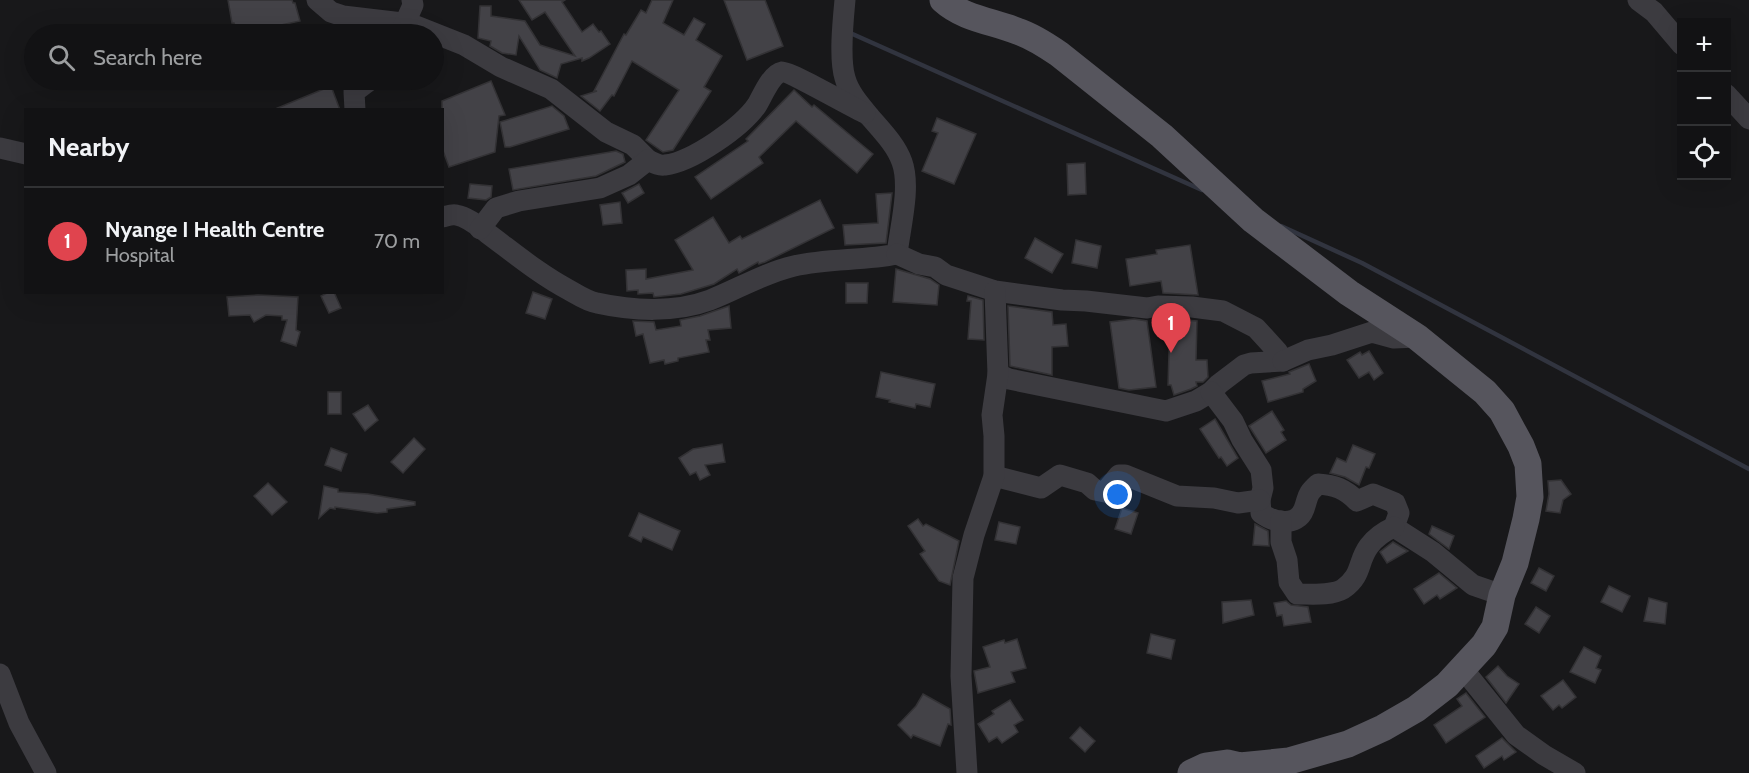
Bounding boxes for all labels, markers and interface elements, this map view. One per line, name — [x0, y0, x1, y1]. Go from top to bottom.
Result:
map controls — [1677, 18, 1731, 180]
button: + — [1677, 18, 1731, 72]
search box — [24, 24, 444, 90]
icon: search — [45, 41, 78, 74]
text: Search here — [93, 44, 202, 71]
button: − — [1677, 72, 1731, 126]
button: locate — [1677, 126, 1731, 180]
text: Nearby — [48, 131, 129, 163]
text: Nyange I Health Centre — [105, 216, 324, 243]
text: 1 — [64, 229, 71, 253]
text: 70 m — [374, 229, 420, 253]
text: Hospital — [105, 243, 175, 267]
pin: 1 — [1152, 304, 1190, 353]
your location — [1103, 480, 1132, 509]

